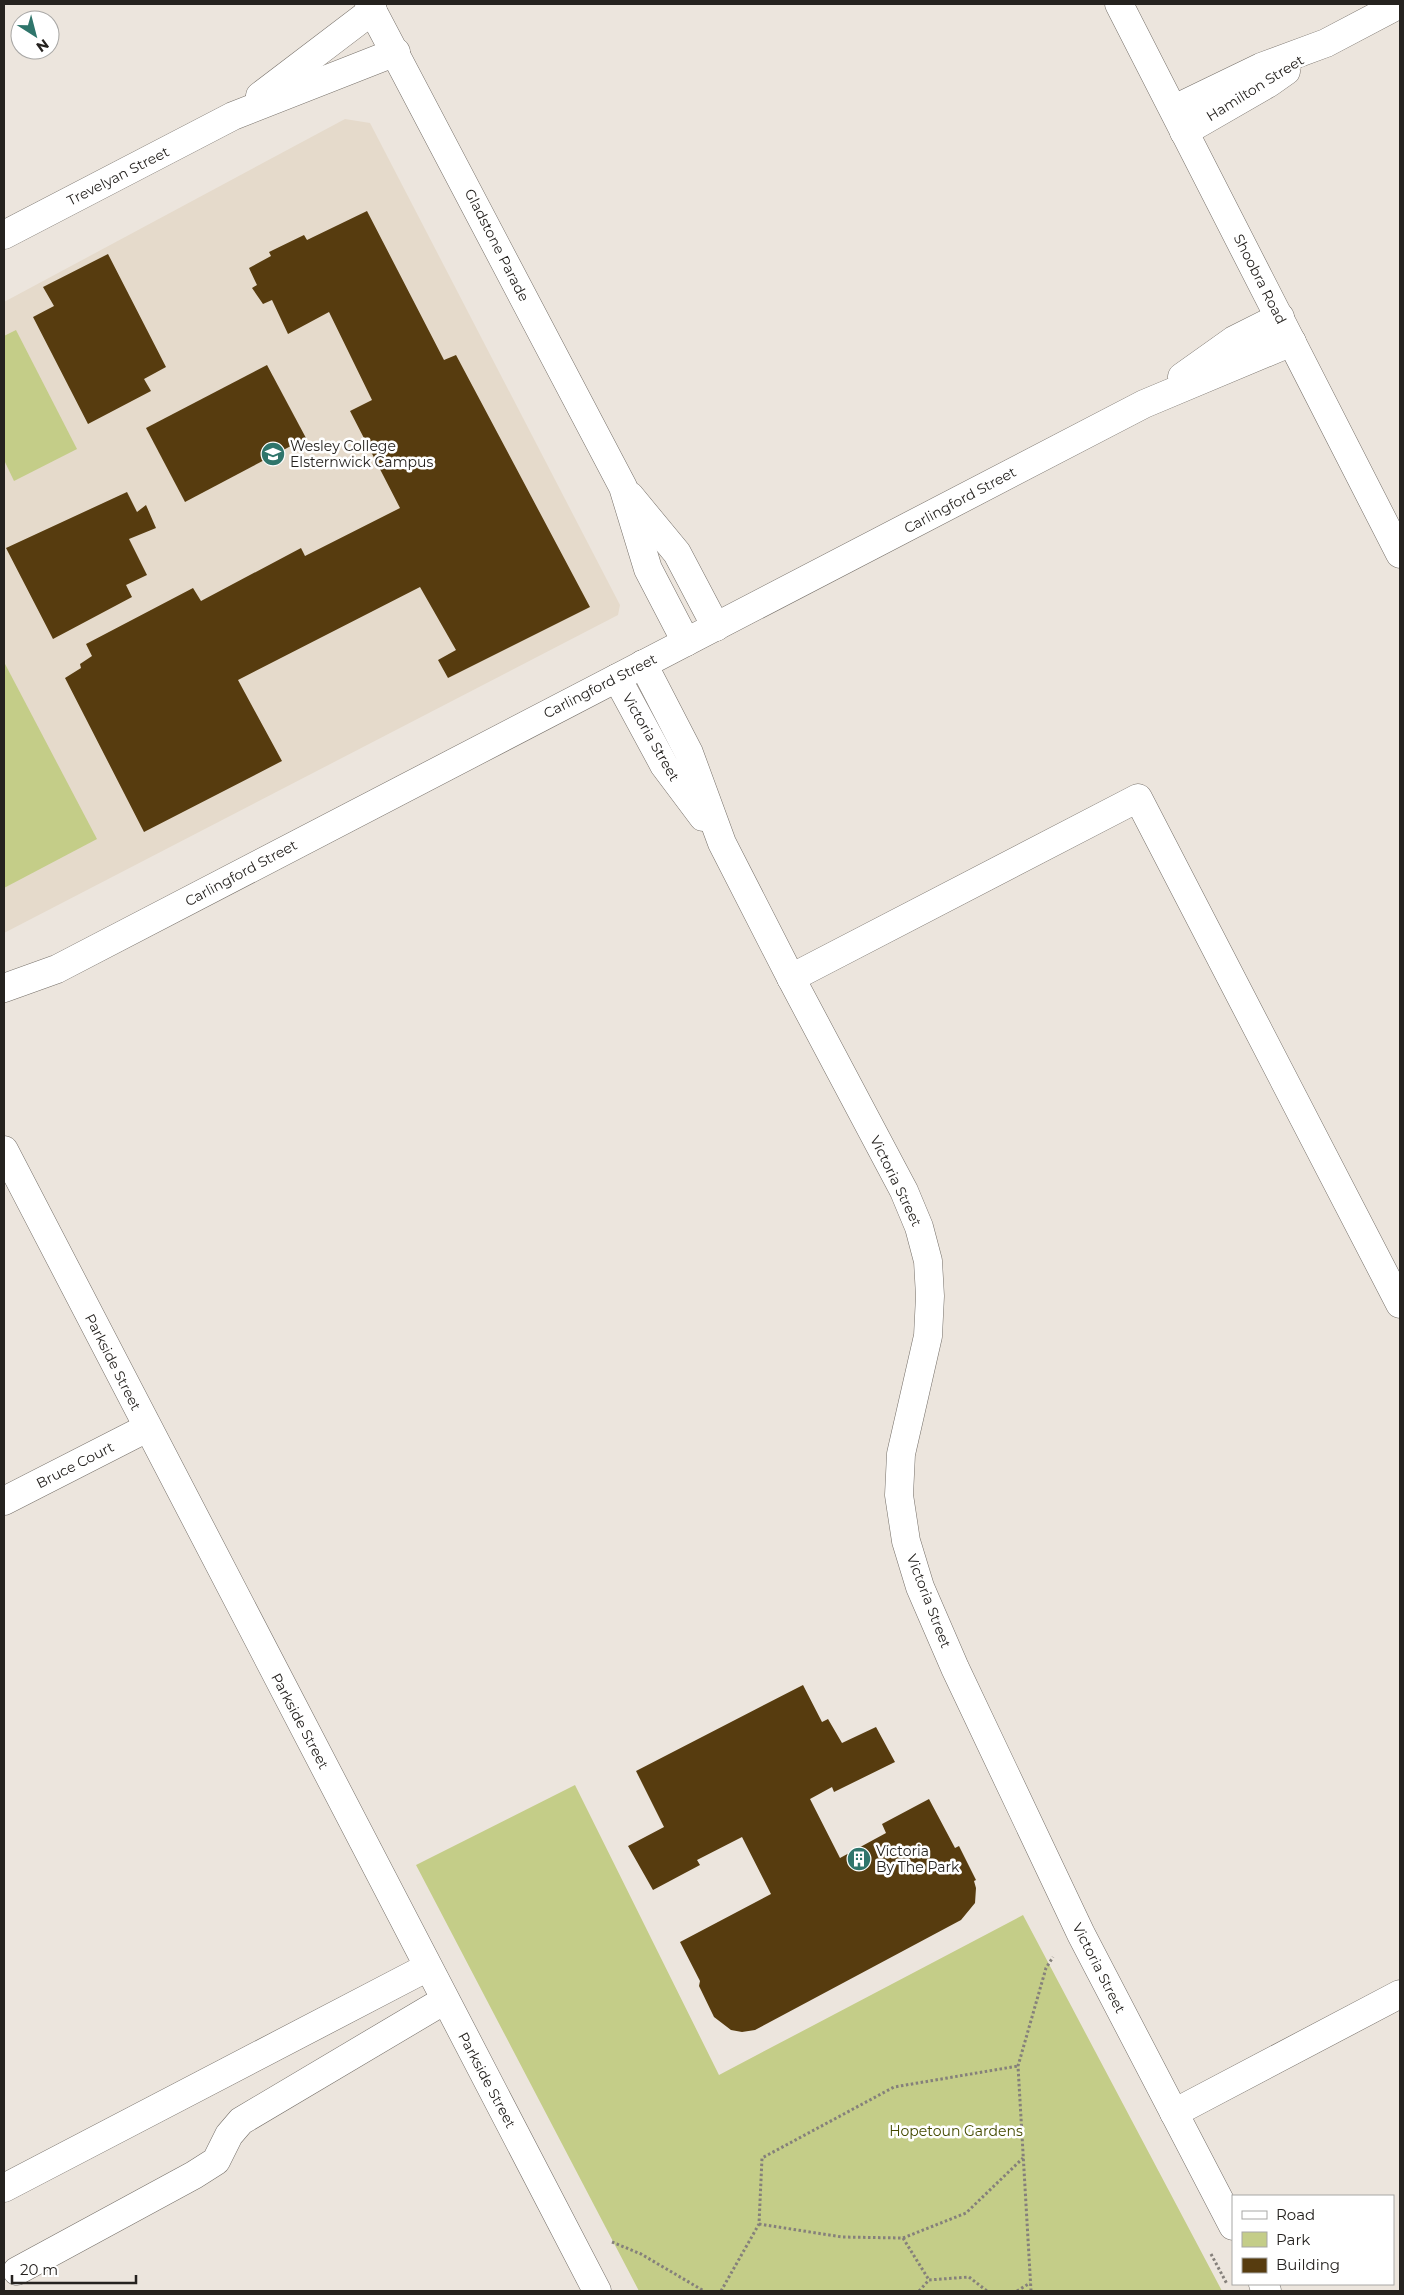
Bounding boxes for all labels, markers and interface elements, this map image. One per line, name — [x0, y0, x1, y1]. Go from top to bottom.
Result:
north arrow — [10, 10, 60, 60]
text: N — [33, 35, 53, 56]
street label: Hamilton Street — [1203, 51, 1307, 125]
street label: Trevelyan Street — [64, 142, 172, 209]
street label: Gladstone Parade — [461, 186, 533, 304]
street label: Shoobra Road — [1230, 231, 1290, 327]
place label: Wesley College Elsternwick Campus — [290, 437, 433, 471]
school or university icon: Wesley College Elsternwick Campus — [260, 441, 286, 467]
street label: Carlingford Street — [901, 463, 1019, 537]
street label: Carlingford Street — [540, 650, 660, 722]
street label: Victoria Street — [618, 690, 684, 785]
street label: Carlingford Street — [182, 836, 300, 910]
street label: Victoria Street — [866, 1133, 926, 1230]
street label: Parkside Street — [81, 1311, 145, 1414]
street label: Bruce Court — [33, 1438, 117, 1492]
street label: Victoria Street — [903, 1552, 955, 1651]
street label: Parkside Street — [267, 1670, 333, 1772]
place label: Victoria By The Park — [876, 1842, 960, 1876]
building icon: Victoria By The Park — [846, 1846, 872, 1872]
street label: Victoria Street — [1069, 1920, 1130, 2016]
street label: Parkside Street — [454, 2029, 520, 2131]
park label: Hopetoun Gardens — [889, 2122, 1023, 2140]
legend — [1232, 2195, 1394, 2285]
text: Road — [1276, 2205, 1315, 2224]
text: Park — [1276, 2230, 1310, 2249]
scale bar — [12, 2252, 136, 2284]
text: Building — [1276, 2255, 1340, 2274]
text: 20 m — [20, 2260, 58, 2279]

